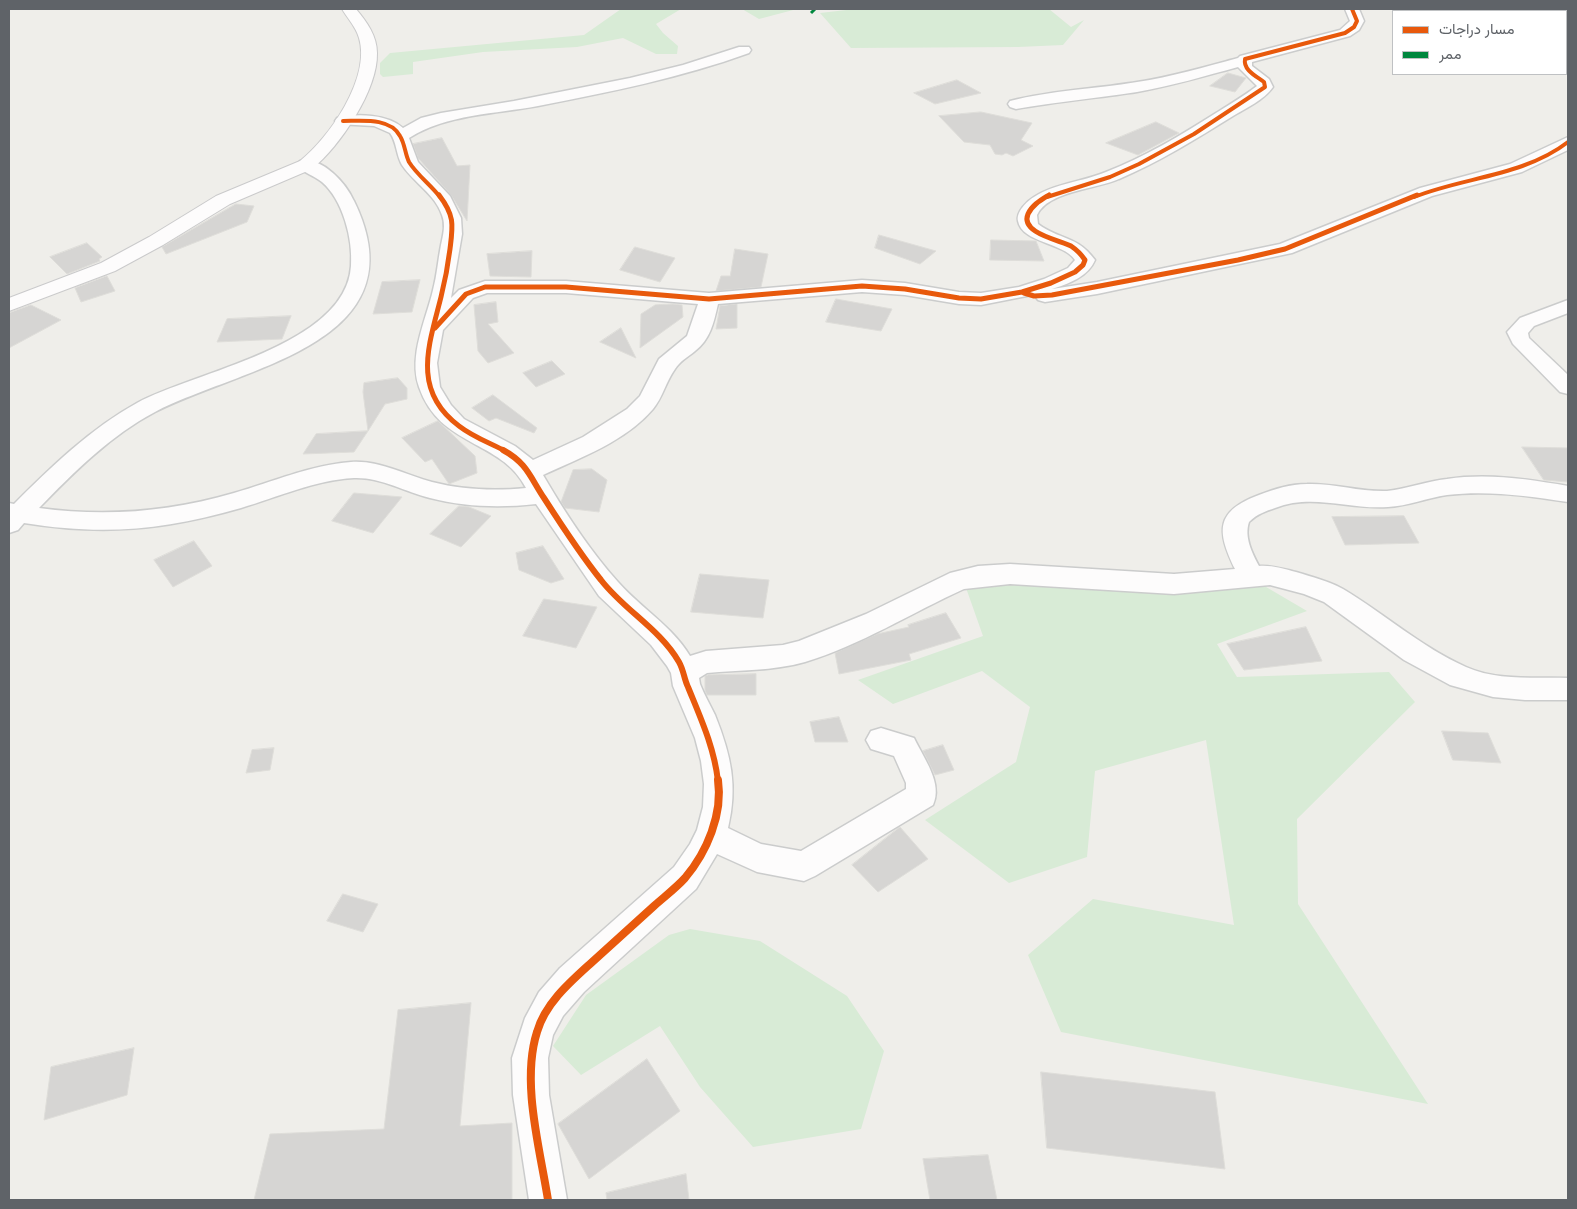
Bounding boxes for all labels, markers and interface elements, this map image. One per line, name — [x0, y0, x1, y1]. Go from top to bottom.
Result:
legend — [1392, 10, 1567, 75]
text: مسار دراجات — [1439, 18, 1514, 38]
text: ممر — [1439, 43, 1461, 63]

